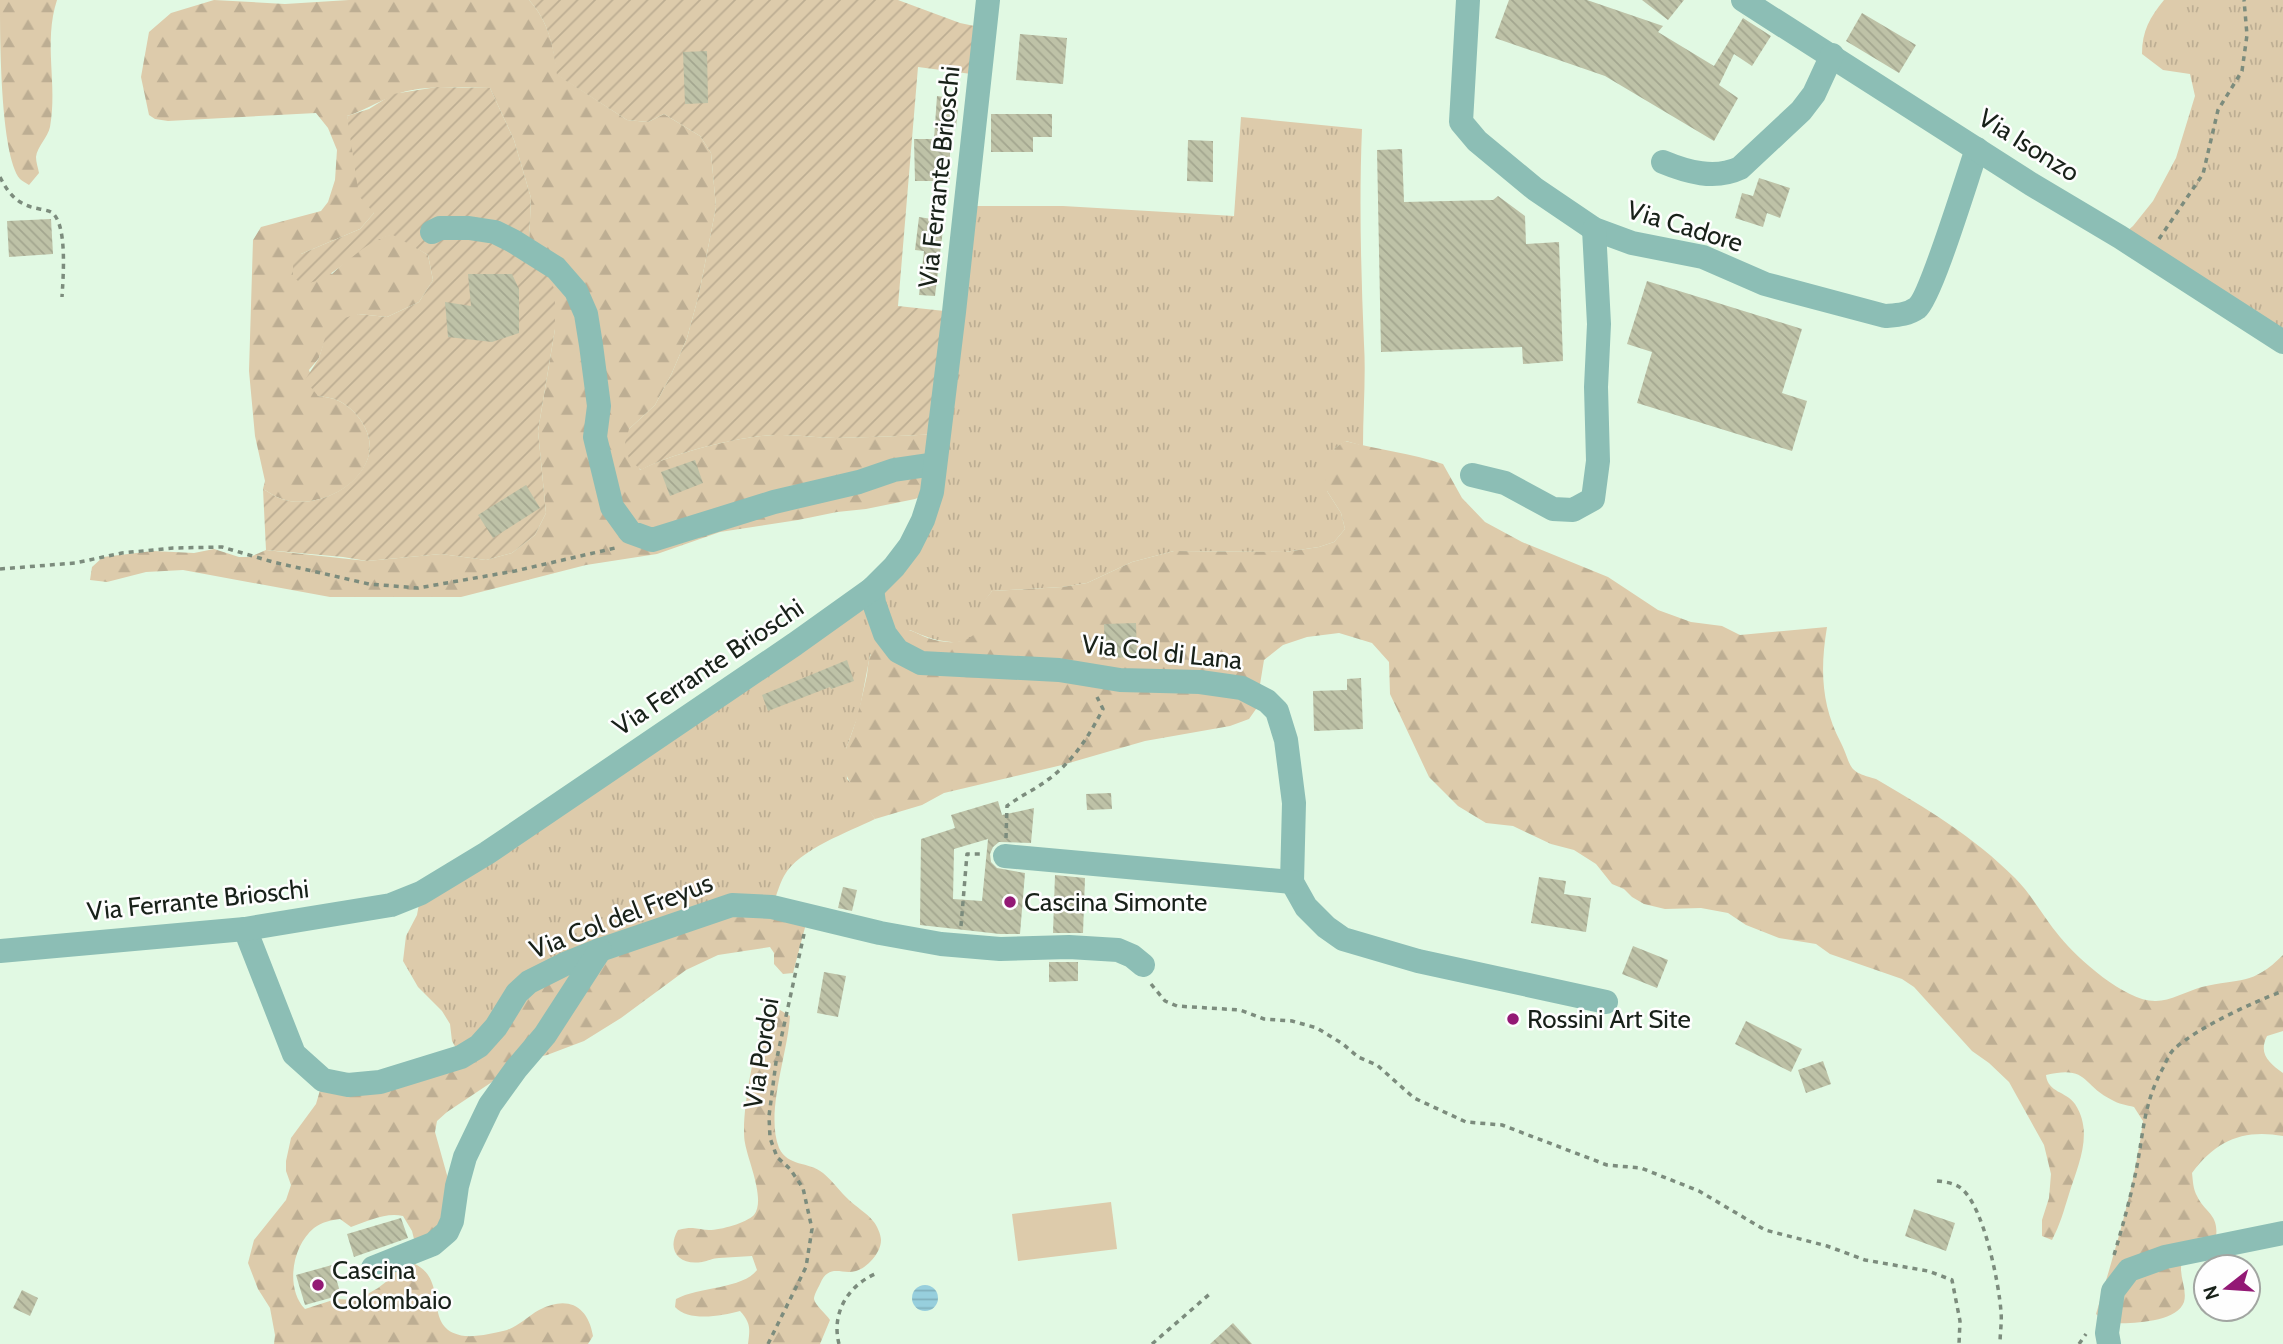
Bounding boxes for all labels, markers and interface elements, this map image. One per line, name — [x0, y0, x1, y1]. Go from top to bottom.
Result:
street label: Via Ferrante Brioschi — [911, 64, 967, 290]
street label: Via Isonzo — [1973, 101, 2085, 189]
street label: Via Cadore — [1623, 193, 1747, 259]
street label: Via Ferrante Brioschi — [607, 591, 809, 743]
street label: Via Col di Lana — [1080, 628, 1244, 676]
street label: Via Col del Freyus — [525, 866, 717, 966]
street label: Via Ferrante Brioschi — [85, 872, 311, 928]
place label: Cascina Simonte — [1024, 886, 1207, 918]
marker: Cascina Simonte — [1002, 894, 1018, 910]
street label: Via Pordoi — [736, 995, 786, 1111]
place label: Rossini Art Site — [1527, 1003, 1691, 1035]
marker: Rossini Art Site — [1505, 1011, 1521, 1027]
north arrow — [2192, 1253, 2262, 1323]
place label: Cascina Colombaio — [332, 1254, 452, 1316]
marker: Cascina Colombaio — [310, 1277, 326, 1293]
text: N — [2198, 1283, 2224, 1303]

